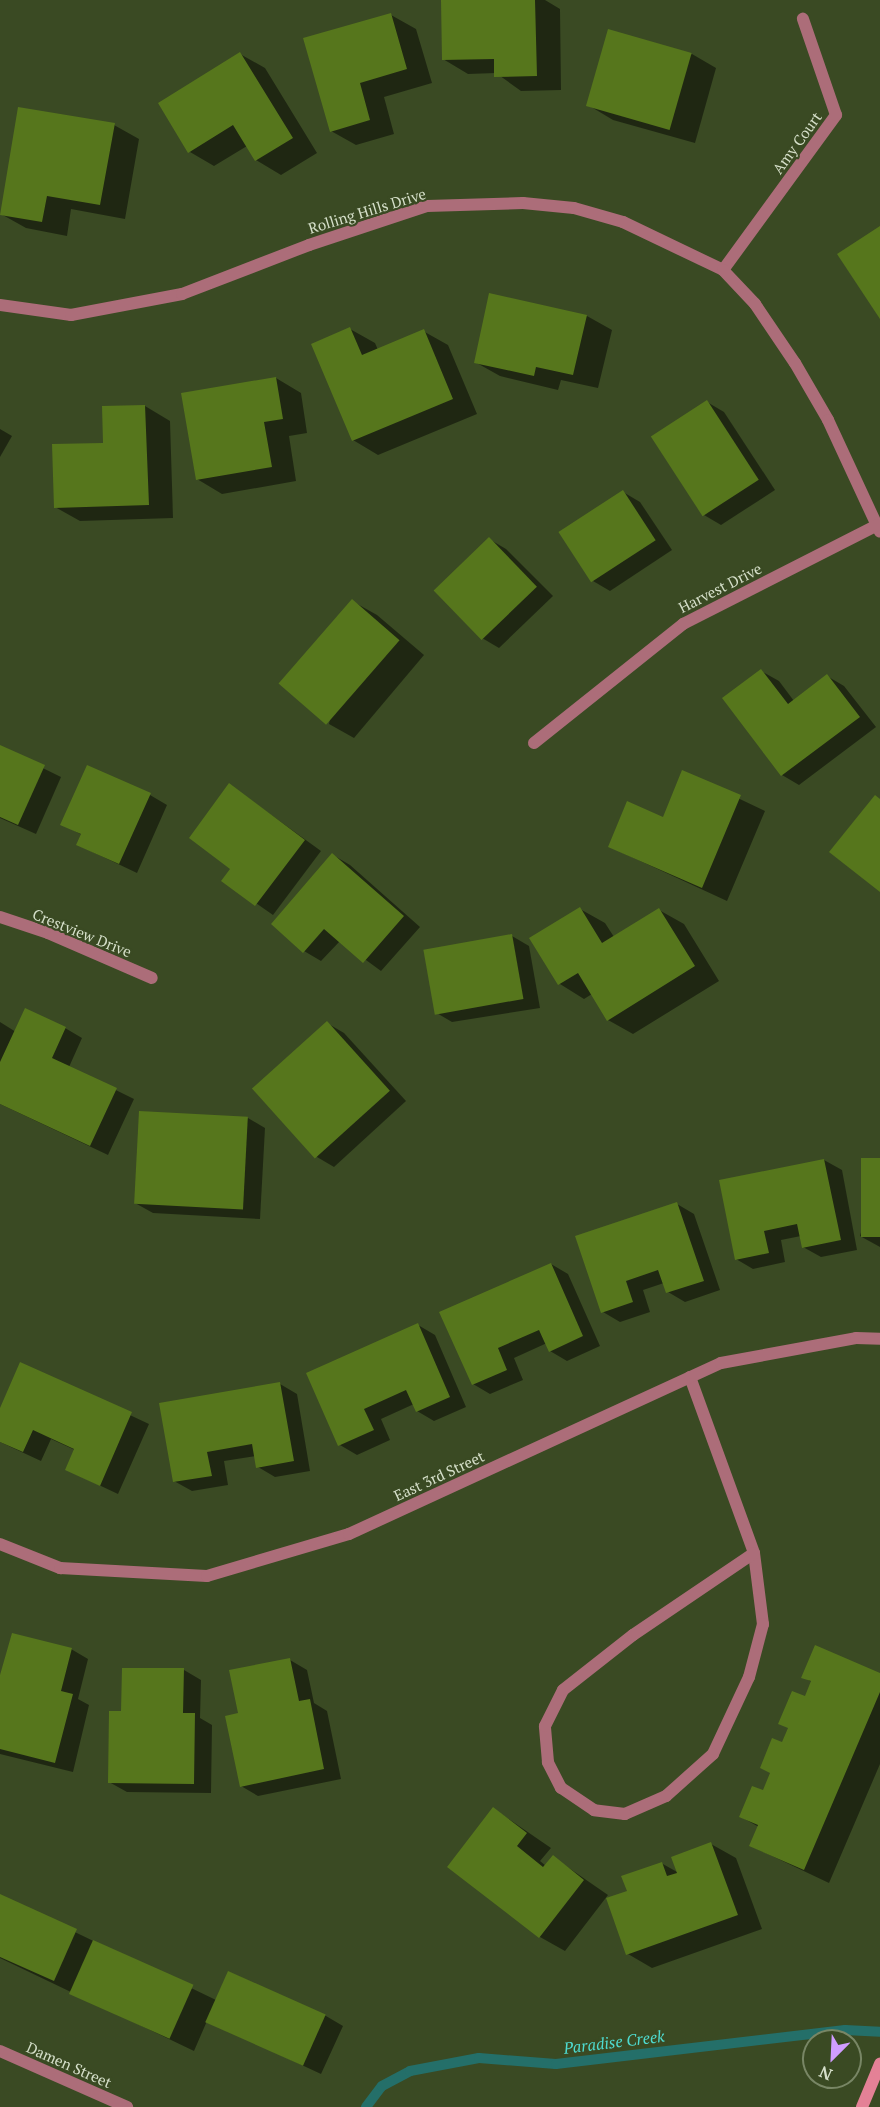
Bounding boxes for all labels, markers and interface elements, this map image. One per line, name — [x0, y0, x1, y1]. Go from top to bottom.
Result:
street label: Amy Court — [769, 109, 825, 177]
street label: Rolling Hills Drive — [306, 185, 428, 237]
street label: Harvest Drive — [675, 559, 765, 617]
street label: Crestview Drive — [30, 905, 134, 961]
street label: East 3rd Street — [391, 1447, 487, 1505]
water label: Paradise Creek — [562, 2026, 666, 2058]
north arrow — [802, 2029, 862, 2089]
street label: Damen Street — [24, 2038, 114, 2092]
text: N — [815, 2061, 836, 2086]

